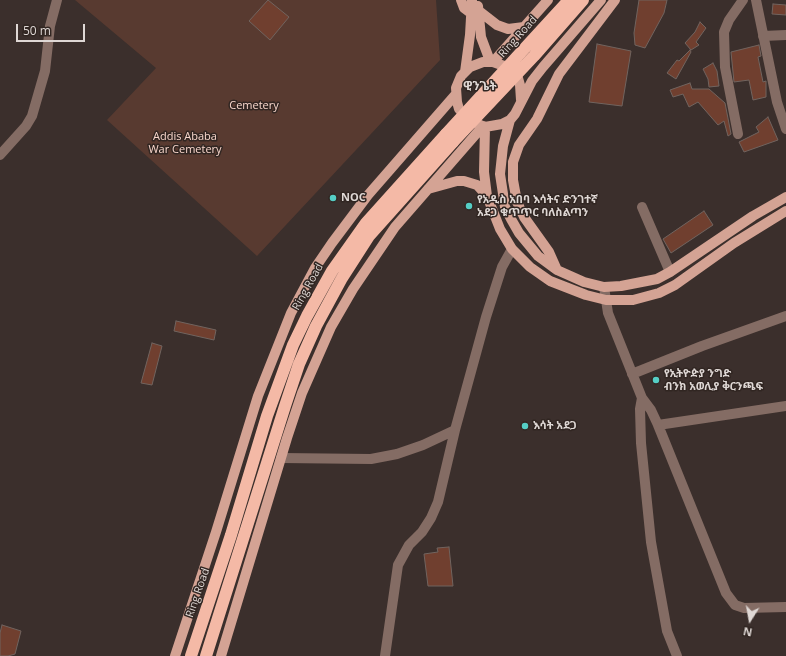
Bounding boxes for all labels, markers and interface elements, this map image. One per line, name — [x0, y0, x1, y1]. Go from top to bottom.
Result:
street label: Ring Road — [496, 13, 540, 61]
scale bar — [18, 16, 87, 42]
text: 50 m — [23, 22, 51, 39]
district label: ዊንጌት — [463, 80, 497, 94]
park label: Cemetery — [229, 99, 279, 113]
park label: Addis Ababa War Cemetery — [148, 130, 222, 156]
place label: NOC — [341, 191, 366, 205]
marker: NOC — [328, 193, 338, 203]
place label: የአዲስ አበባ እሳትና ድንገተኛ አደጋ ቁጥጥር ባለስልጣን — [477, 193, 598, 219]
marker: የአዲስ አበባ እሳትና ድንገተኛ አደጋ ቁጥጥር ባለስልጣን — [464, 201, 474, 211]
street label: Ring Road — [290, 261, 326, 313]
place label: የኢትዮዽያ ንግድ ብንክ አወሊያ ቅርንጫፍ — [664, 367, 763, 393]
marker: የኢትዮዽያ ንግድ ብንክ አወሊያ ቅርንጫፍ — [651, 375, 661, 385]
place label: እሳት አደጋ — [533, 419, 577, 433]
marker: እሳት አደጋ — [520, 421, 530, 431]
street label: Ring Road — [183, 567, 213, 619]
north arrow — [730, 600, 770, 640]
text: N — [742, 624, 753, 640]

